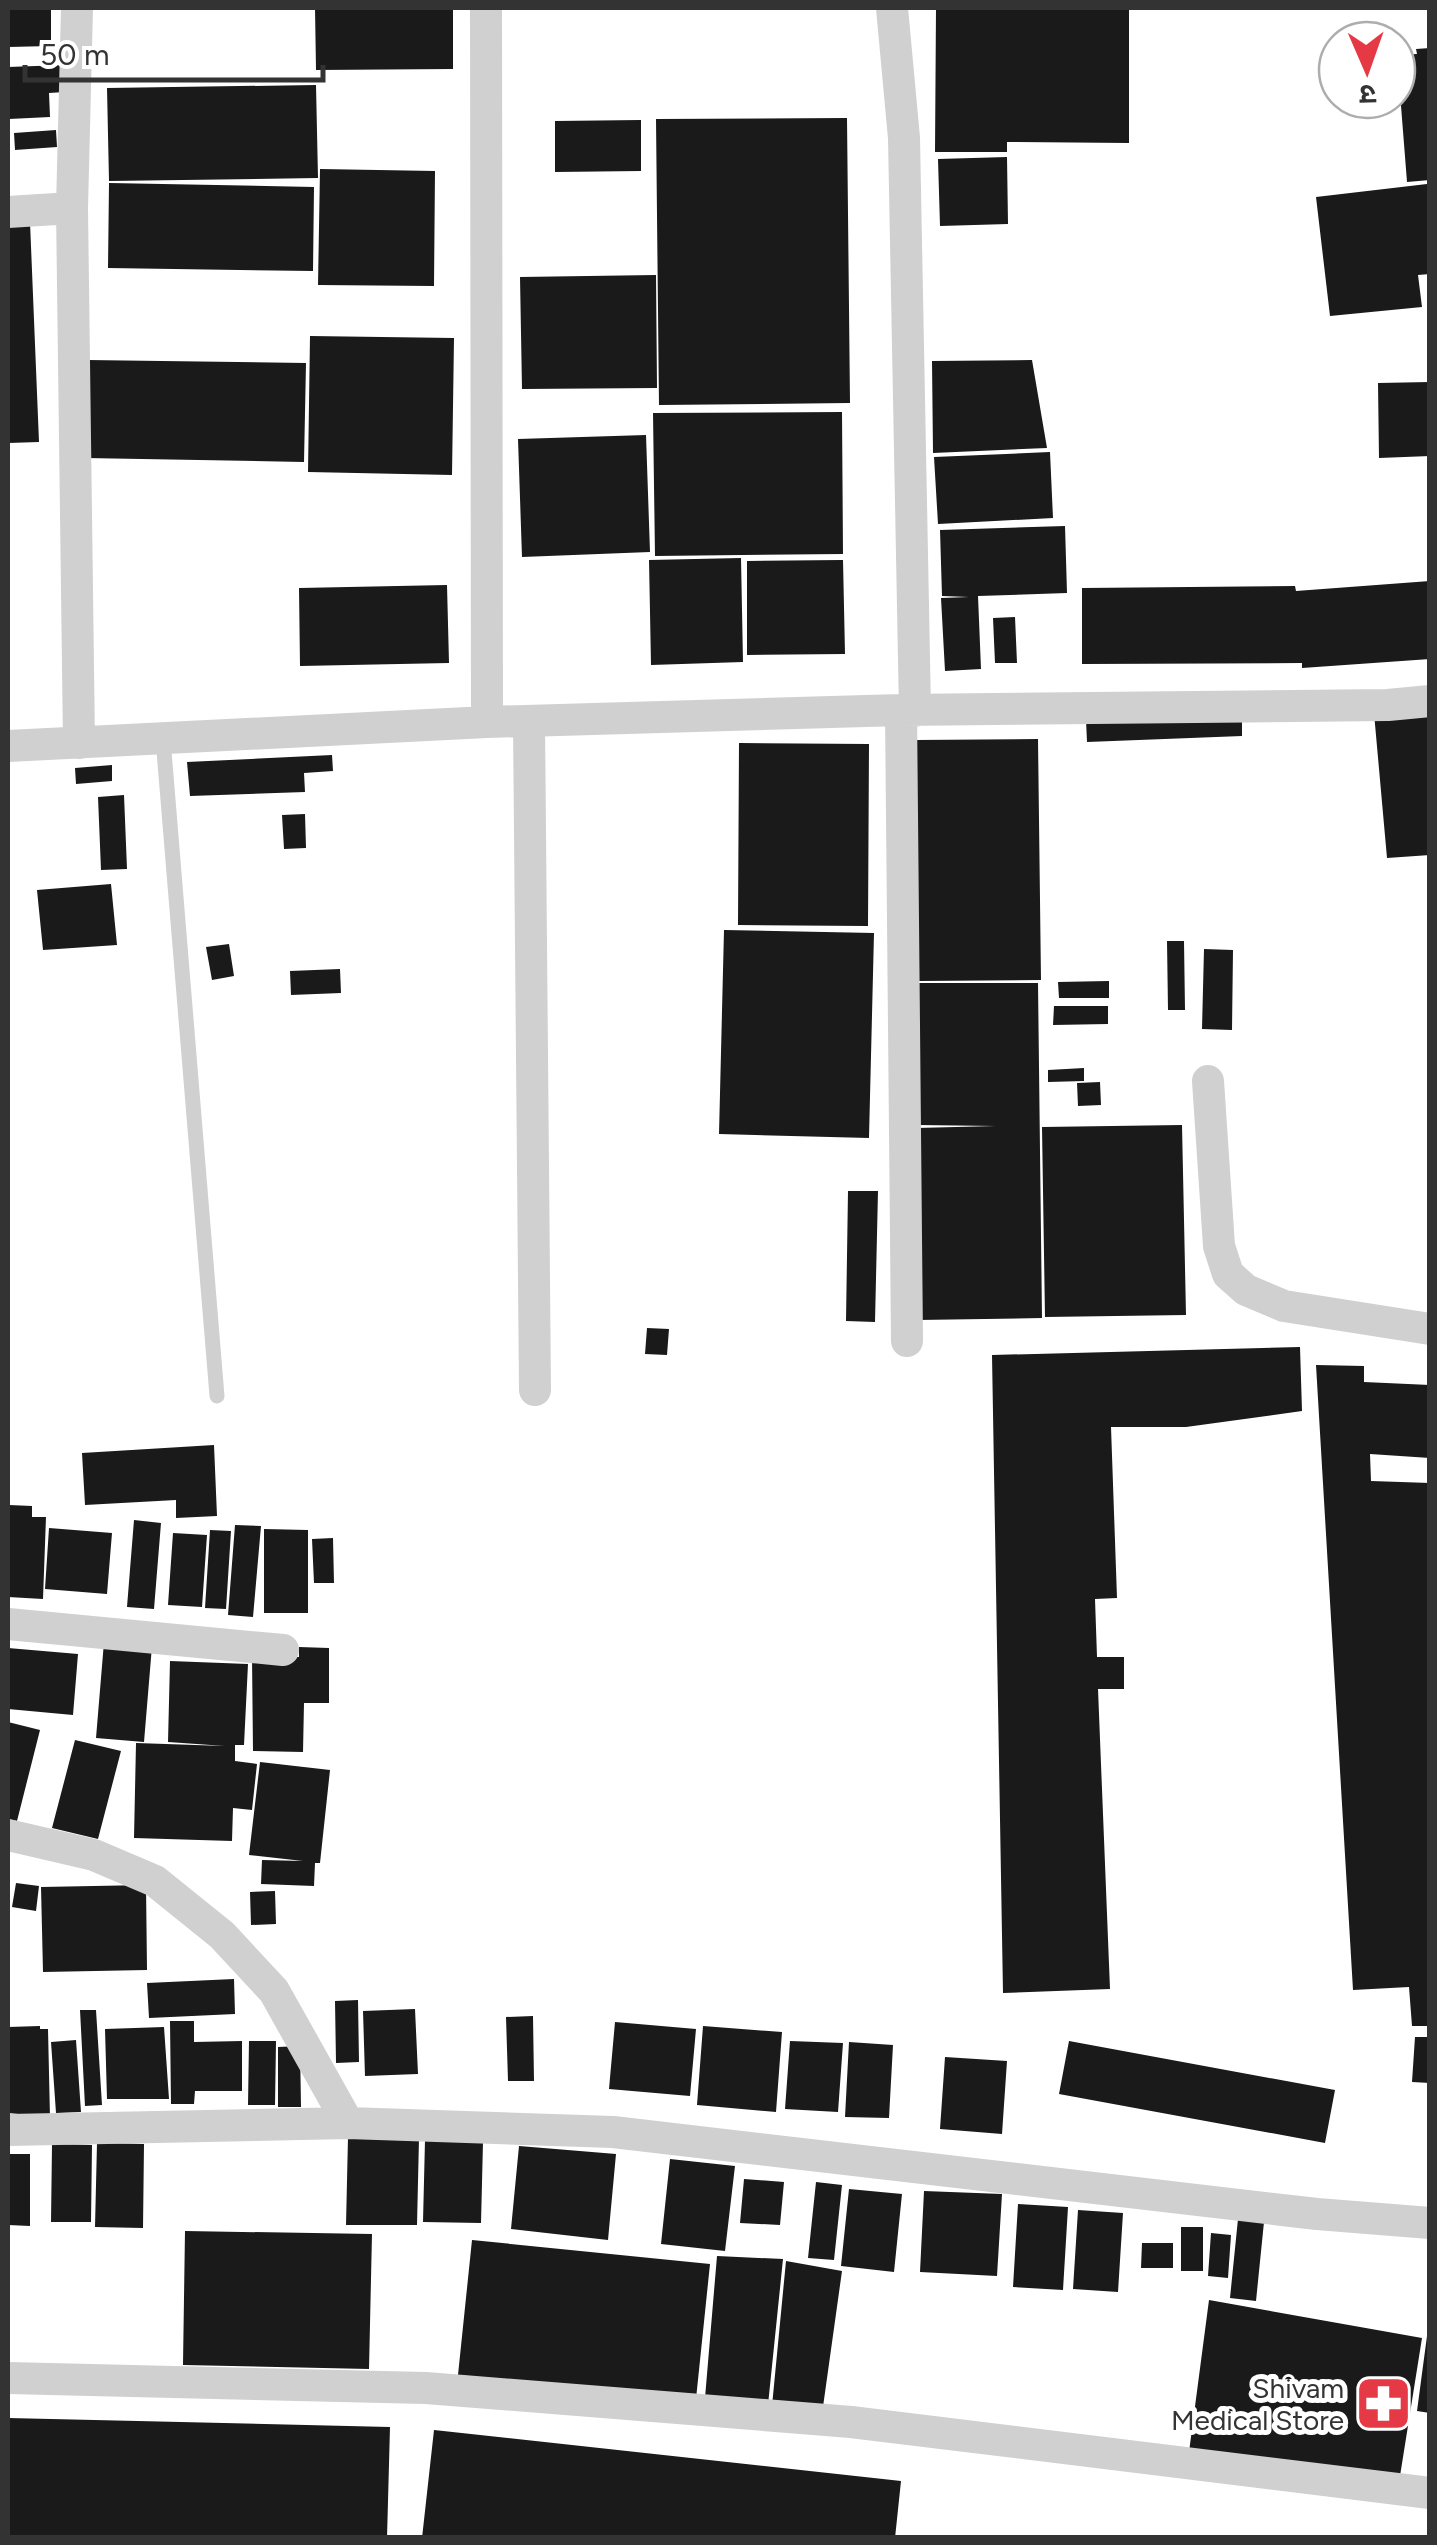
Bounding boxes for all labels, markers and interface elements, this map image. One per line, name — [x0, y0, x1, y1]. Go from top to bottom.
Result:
scale bar — [25, 20, 322, 82]
north arrow — [1317, 20, 1417, 120]
text: 50 m — [40, 36, 109, 73]
text: उ — [1358, 78, 1377, 112]
place label: Shivam Medical Store — [1171, 2371, 1344, 2437]
pharmacy icon: Shivam Medical Store — [1353, 2374, 1413, 2434]

